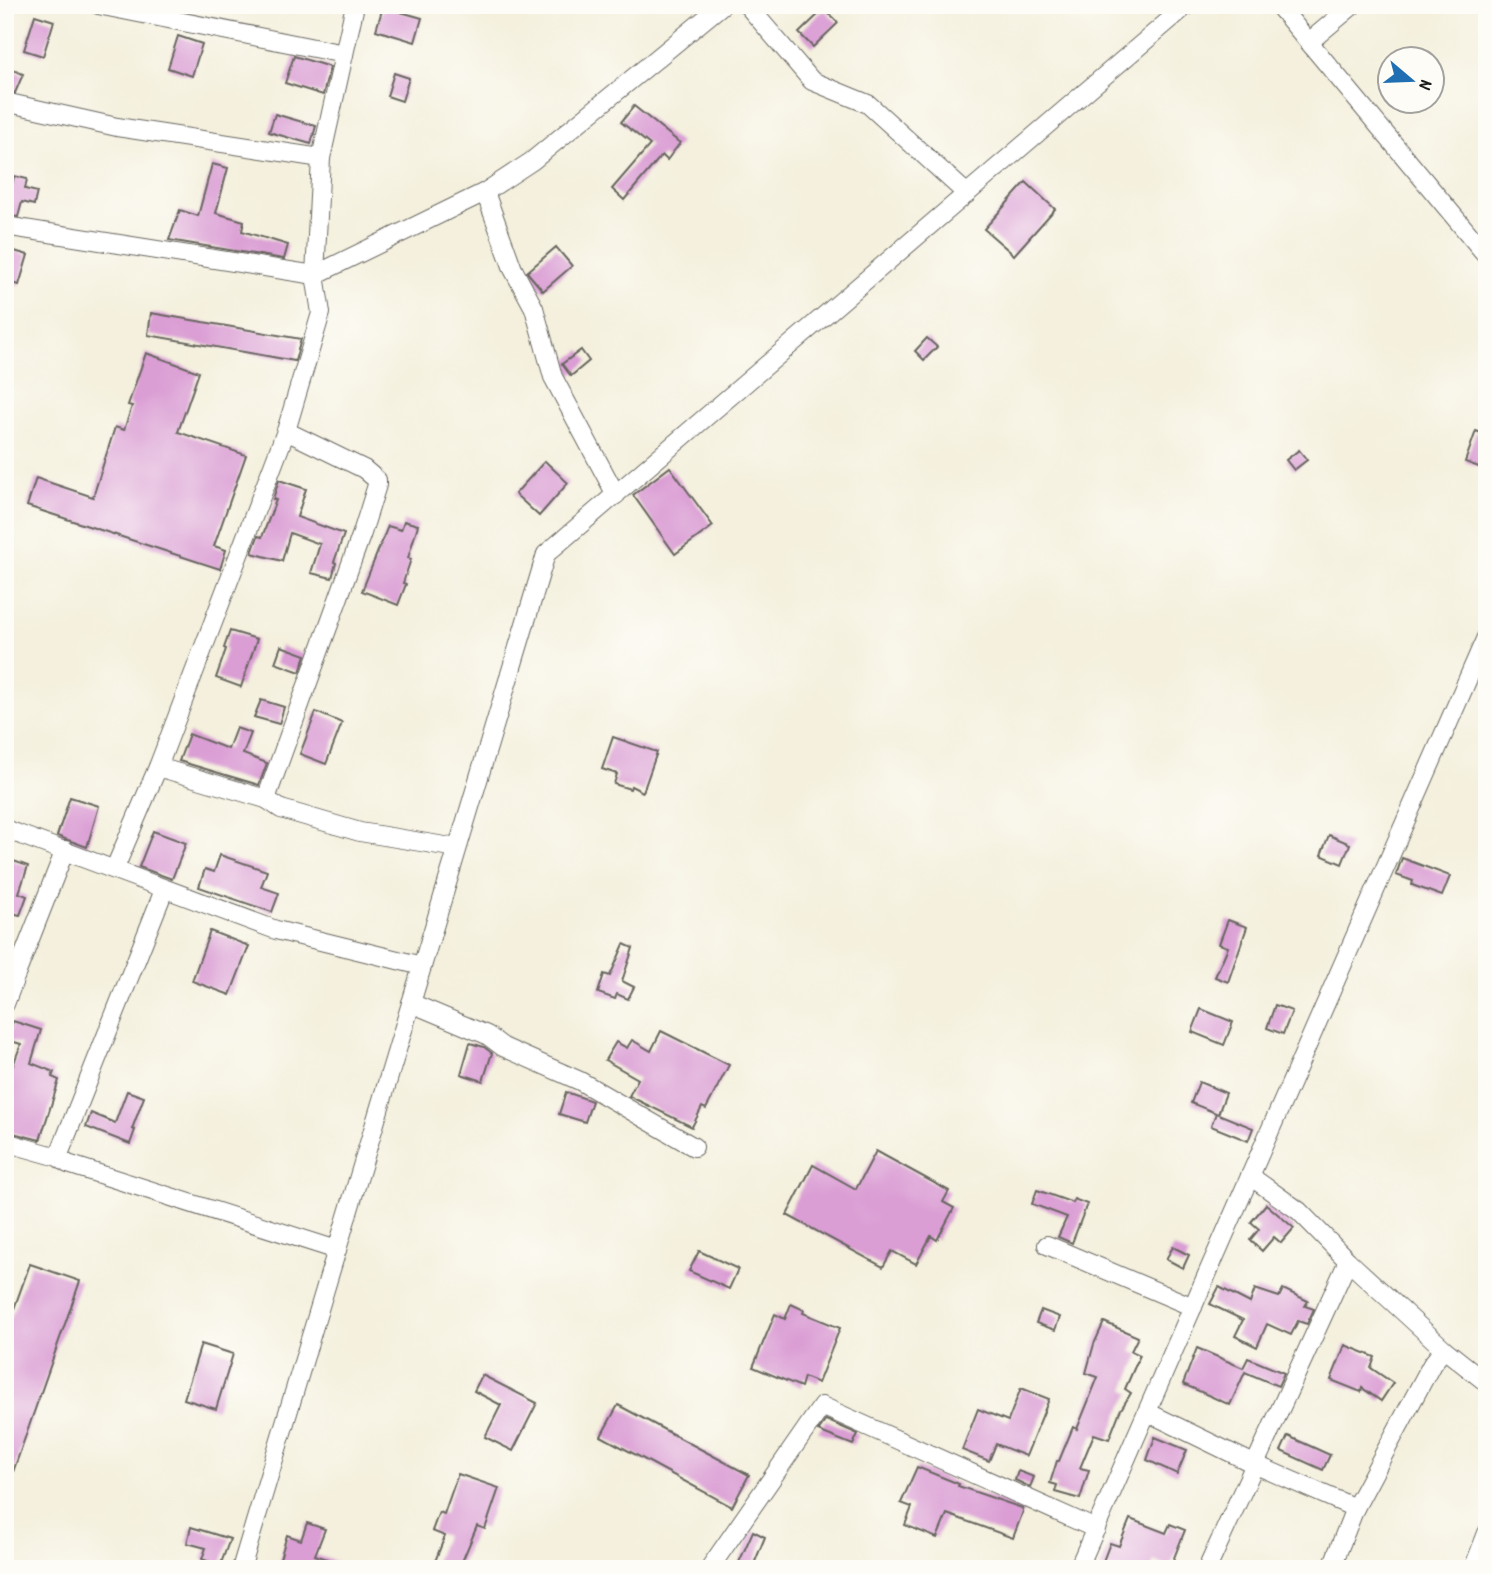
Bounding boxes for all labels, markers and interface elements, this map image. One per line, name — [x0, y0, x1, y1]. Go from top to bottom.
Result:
north arrow — [1376, 46, 1446, 116]
text: N — [1409, 76, 1438, 93]

